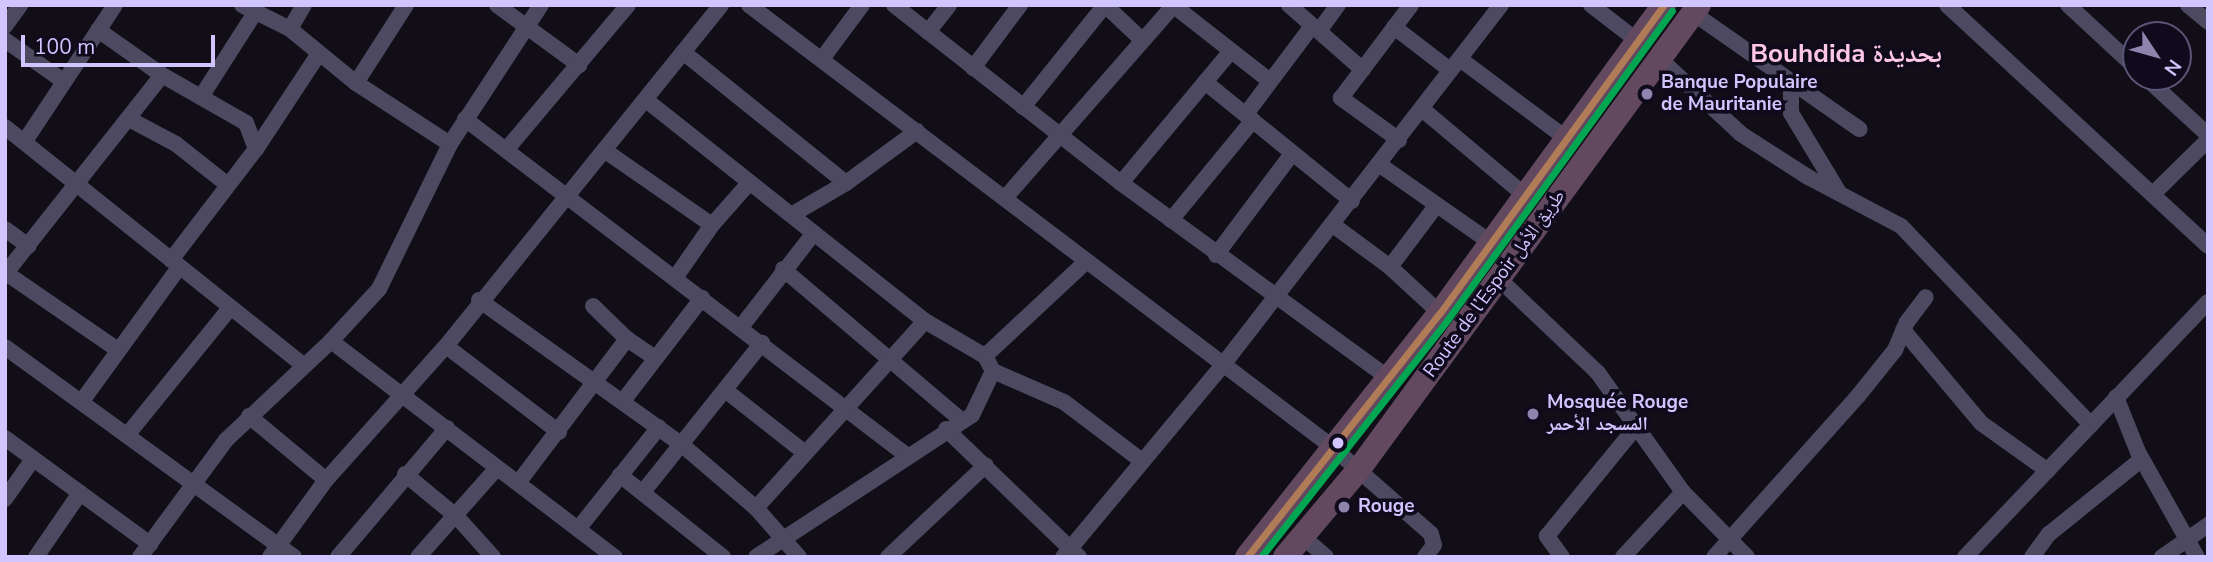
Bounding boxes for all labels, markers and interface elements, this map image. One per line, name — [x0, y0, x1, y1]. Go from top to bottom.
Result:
scale bar — [24, 21, 219, 65]
north arrow — [2122, 21, 2192, 91]
text: 100 m — [34, 33, 95, 61]
district label: Bouhdida بحديدة — [1750, 38, 1942, 70]
text: N — [2158, 54, 2187, 81]
place label: Banque Populaire de Mauritanie — [1661, 72, 1818, 116]
marker: Banque Populaire de Mauritanie — [1639, 86, 1655, 102]
street label: Route de l’Espoir طريق الأمل — [1419, 186, 1571, 382]
place label: Mosquée Rouge المسجد الأحمر — [1547, 392, 1688, 436]
marker: Mosquée Rouge المسجد الأحمر — [1525, 406, 1541, 422]
unlabelled marker — [1331, 436, 1345, 450]
place label: Rouge — [1358, 496, 1415, 518]
marker: Rouge — [1336, 499, 1352, 515]

